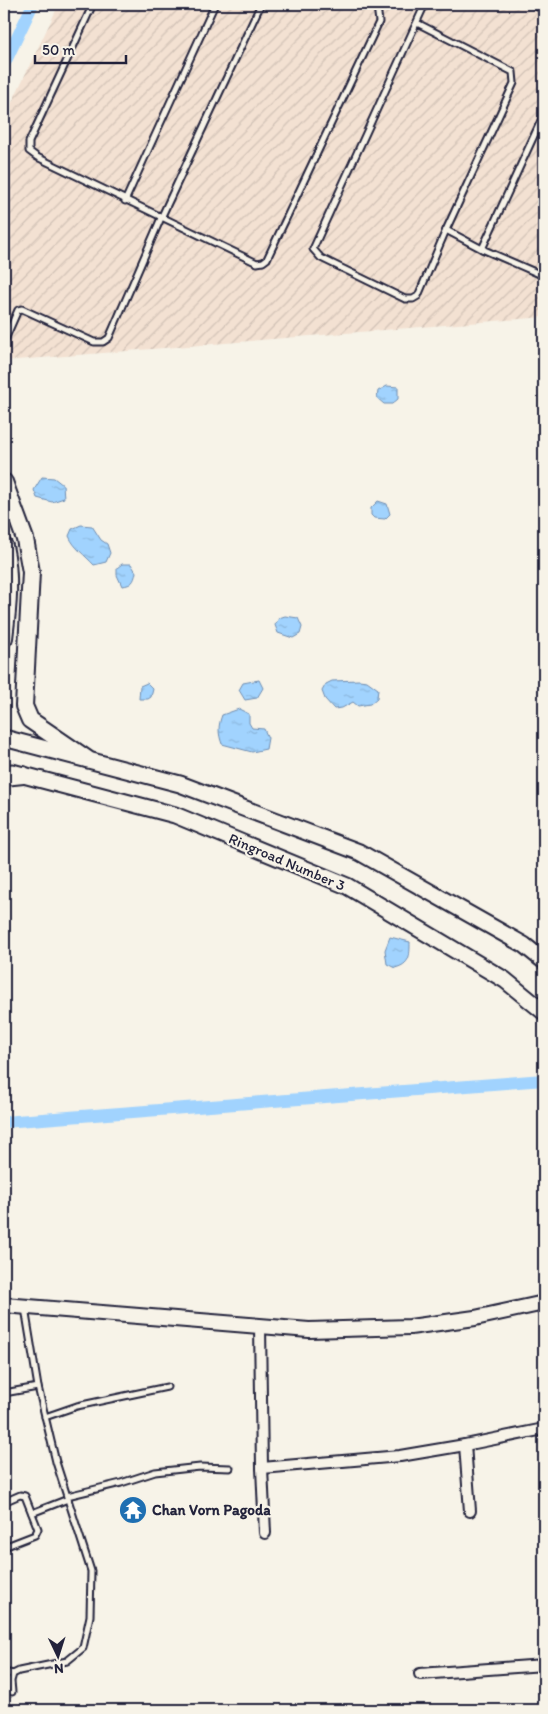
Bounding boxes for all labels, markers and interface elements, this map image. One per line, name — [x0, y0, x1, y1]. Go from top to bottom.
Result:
scale bar — [35, 32, 126, 64]
text: 50 m — [42, 41, 75, 59]
street label: Ringroad Number 3 — [226, 829, 348, 895]
temple icon: Chan Vorn Pagoda — [118, 1495, 148, 1525]
place label: Chan Vorn Pagoda — [152, 1501, 271, 1520]
north arrow — [32, 1632, 82, 1682]
text: N — [54, 1660, 64, 1677]

